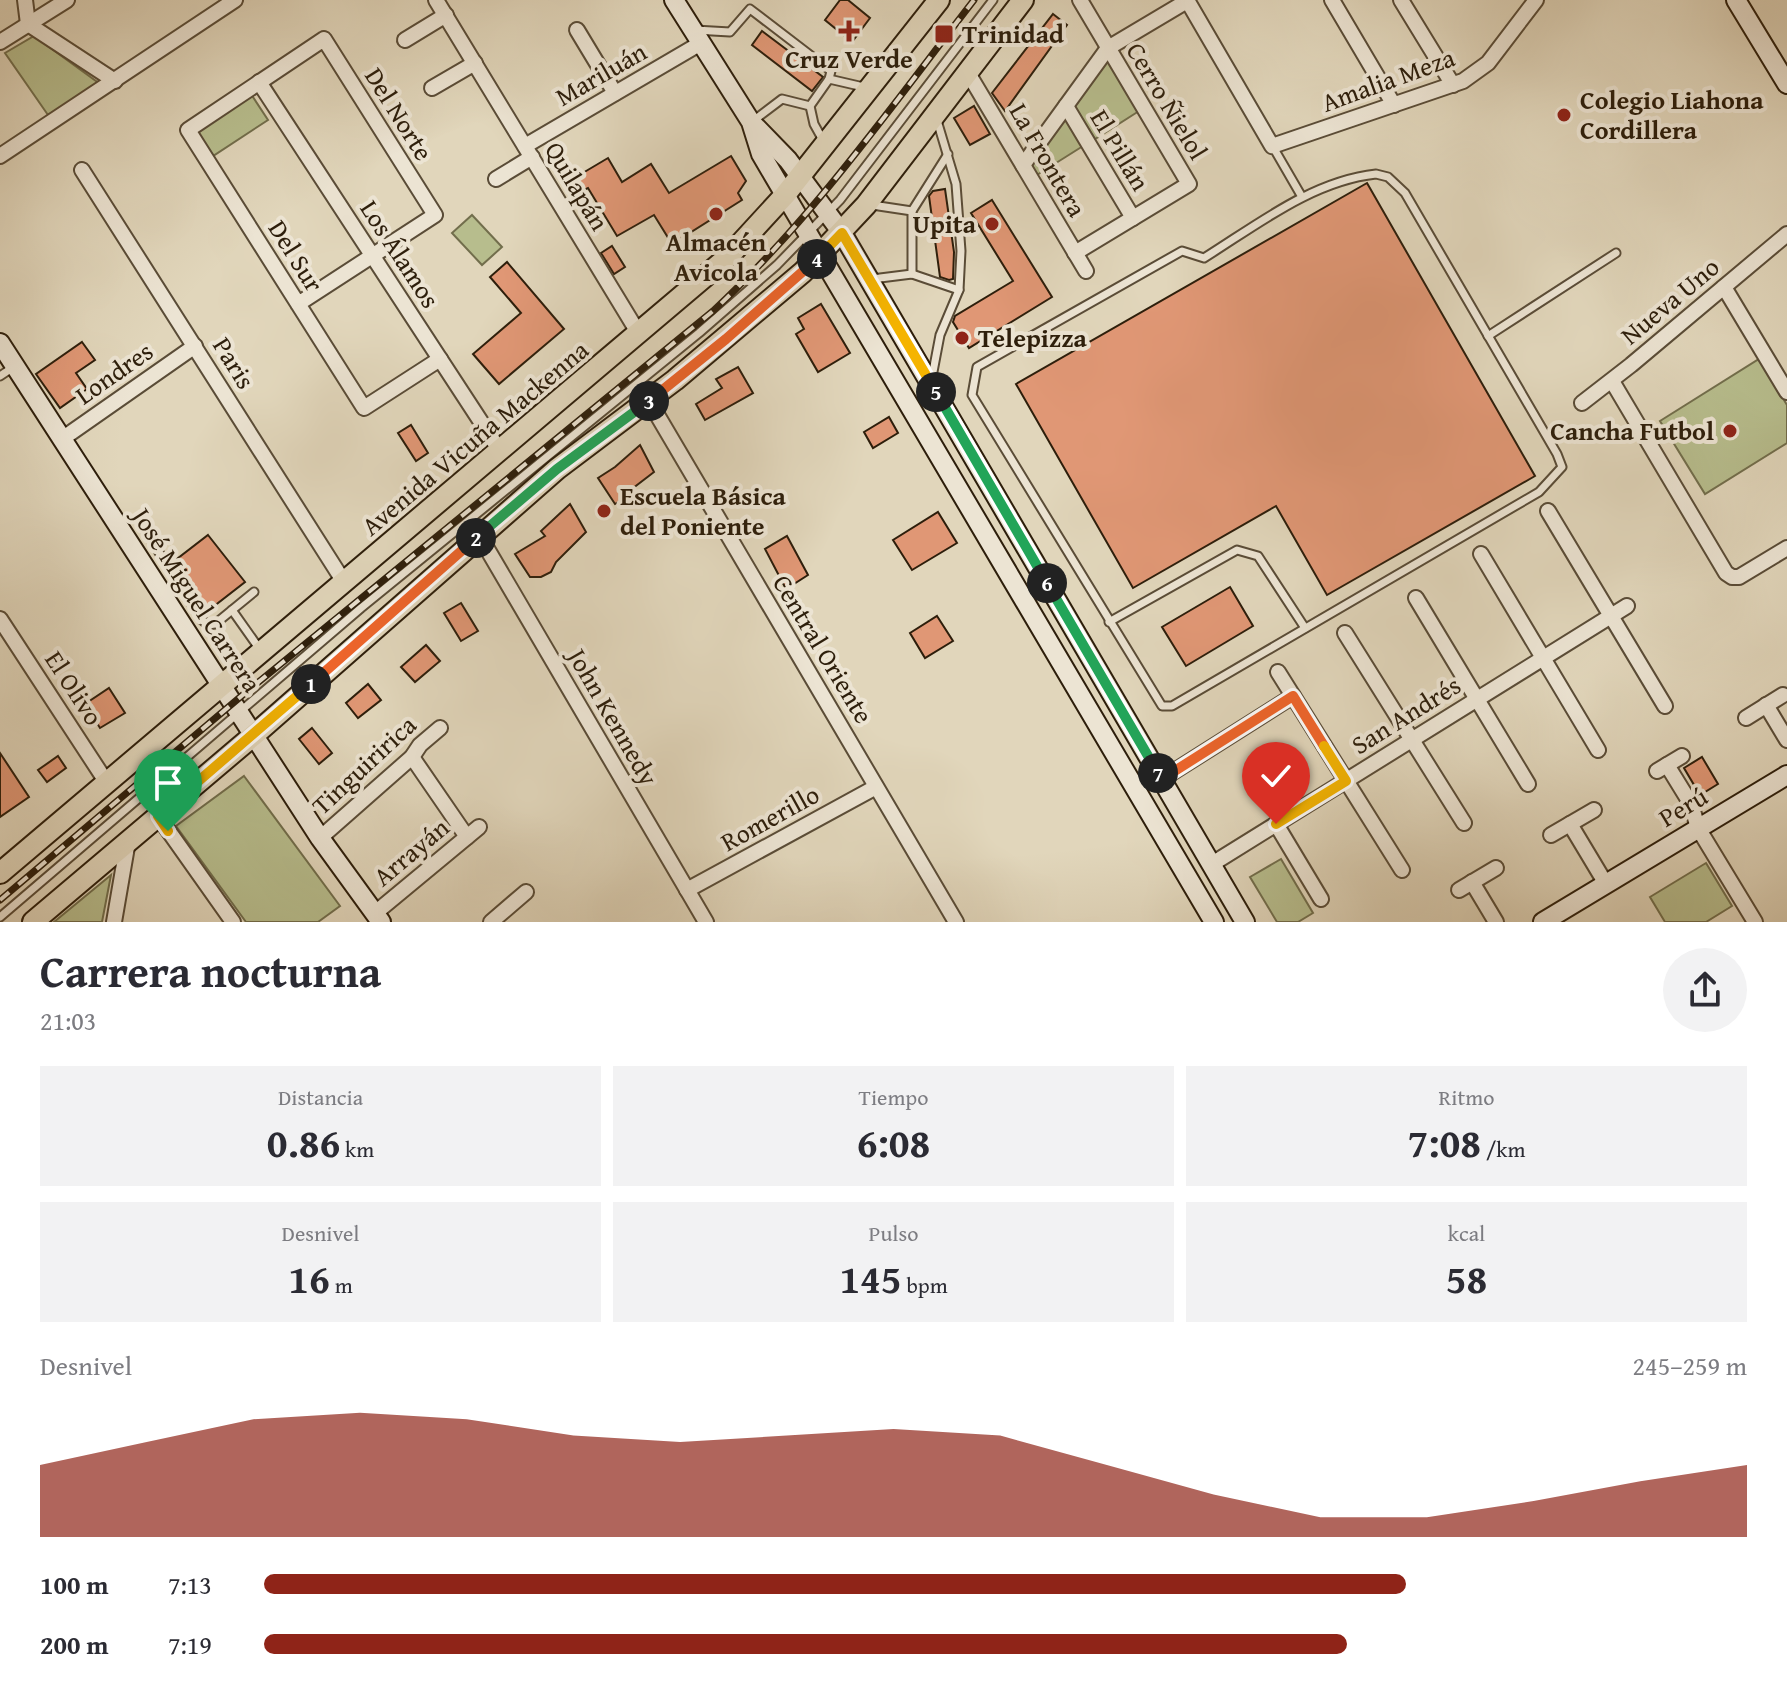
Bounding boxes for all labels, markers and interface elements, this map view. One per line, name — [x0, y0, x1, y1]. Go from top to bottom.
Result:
place label: Trinidad — [962, 14, 1064, 53]
marker: Cruz Verde — [840, 22, 858, 40]
marker: Trinidad — [933, 23, 955, 45]
street label: Mariluán — [548, 32, 654, 115]
street label: Cerro Ñielol — [1117, 35, 1218, 167]
street label: Amalia Meza — [1316, 37, 1461, 122]
place label: Cruz Verde — [785, 39, 913, 78]
street label: Del Norte — [355, 60, 443, 168]
place label: Colegio Liahona Cordillera — [1580, 80, 1764, 149]
street label: La Frontera — [1000, 96, 1097, 225]
street label: El Pillán — [1081, 102, 1160, 198]
marker: Colegio Liahona Cordillera — [1555, 106, 1573, 124]
street label: Quilapán — [536, 134, 619, 238]
street label: Los Álamos — [351, 192, 450, 316]
place label: Upita — [912, 204, 977, 243]
marker: Almacén Avicola — [707, 205, 725, 223]
street label: Del Sur — [259, 212, 334, 300]
marker: Upita — [983, 215, 1001, 233]
place label: Almacén Avicola — [666, 222, 767, 291]
pin: 4 — [797, 239, 837, 279]
text: 4 — [811, 243, 823, 275]
street label: Nueva Uno — [1612, 248, 1728, 354]
place label: Telepizza — [978, 318, 1088, 357]
street label: Paris — [203, 329, 265, 396]
marker: Telepizza — [953, 329, 971, 347]
street label: Avenida Vicuña Mackenna — [352, 330, 597, 545]
street label: Londres — [67, 332, 161, 414]
pin: 5 — [916, 372, 956, 412]
text: 5 — [930, 376, 942, 408]
pin: 3 — [629, 381, 669, 421]
text: 3 — [643, 385, 655, 417]
place label: Cancha Futbol — [1550, 411, 1714, 450]
marker: Cancha Futbol — [1721, 422, 1739, 440]
place label: Escuela Básica del Poniente — [620, 476, 787, 545]
street label: José Miguel Carrera — [121, 497, 272, 700]
marker: Escuela Básica del Poniente — [595, 502, 613, 520]
pin: 2 — [456, 518, 496, 558]
text: 2 — [470, 522, 482, 554]
pin: 6 — [1027, 563, 1067, 603]
street label: Central Oriente — [763, 567, 883, 731]
text: 6 — [1041, 567, 1053, 599]
street label: John Kennedy — [557, 638, 668, 792]
street label: El Olivo — [36, 643, 113, 733]
pin: 1 — [291, 664, 331, 704]
street label: San Andrés — [1343, 666, 1468, 764]
text: 1 — [305, 668, 317, 700]
street label: Tinguiririca — [303, 705, 425, 823]
pin — [1242, 742, 1310, 824]
pin — [134, 749, 202, 831]
pin: 7 — [1138, 753, 1178, 793]
icon: check — [1254, 754, 1298, 798]
text: 7 — [1152, 757, 1164, 789]
icon: arrive — [146, 761, 190, 805]
street label: Romerillo — [713, 774, 826, 861]
street label: Perú — [1651, 777, 1715, 836]
street label: Arrayán — [364, 808, 458, 895]
text: Carrera nocturna — [40, 939, 381, 1003]
button: share — [1663, 948, 1747, 1032]
text: 21:03 — [40, 1001, 96, 1040]
text: Distancia — [278, 1081, 363, 1113]
text: Tiempo — [859, 1081, 928, 1113]
text: Ritmo — [1439, 1081, 1494, 1113]
text: 0.86 — [267, 1113, 340, 1172]
text: 6:08 — [857, 1113, 930, 1172]
text: 7:08 — [1408, 1113, 1481, 1172]
text: km — [340, 1133, 374, 1165]
text: /km — [1481, 1133, 1525, 1165]
text: Desnivel — [282, 1217, 359, 1249]
text: Pulso — [869, 1217, 918, 1249]
text: kcal — [1448, 1217, 1485, 1249]
text: 16 — [288, 1249, 330, 1308]
text: 145 — [839, 1249, 902, 1308]
text: 58 — [1446, 1249, 1487, 1308]
text: m — [330, 1269, 353, 1301]
text: bpm — [902, 1269, 948, 1301]
text: Desnivel — [40, 1346, 132, 1385]
text: 245–259 m — [1633, 1346, 1747, 1385]
text: 100 m — [40, 1565, 108, 1604]
text: 7:13 — [168, 1565, 212, 1604]
text: 200 m — [40, 1625, 108, 1664]
text: 7:19 — [168, 1625, 212, 1664]

